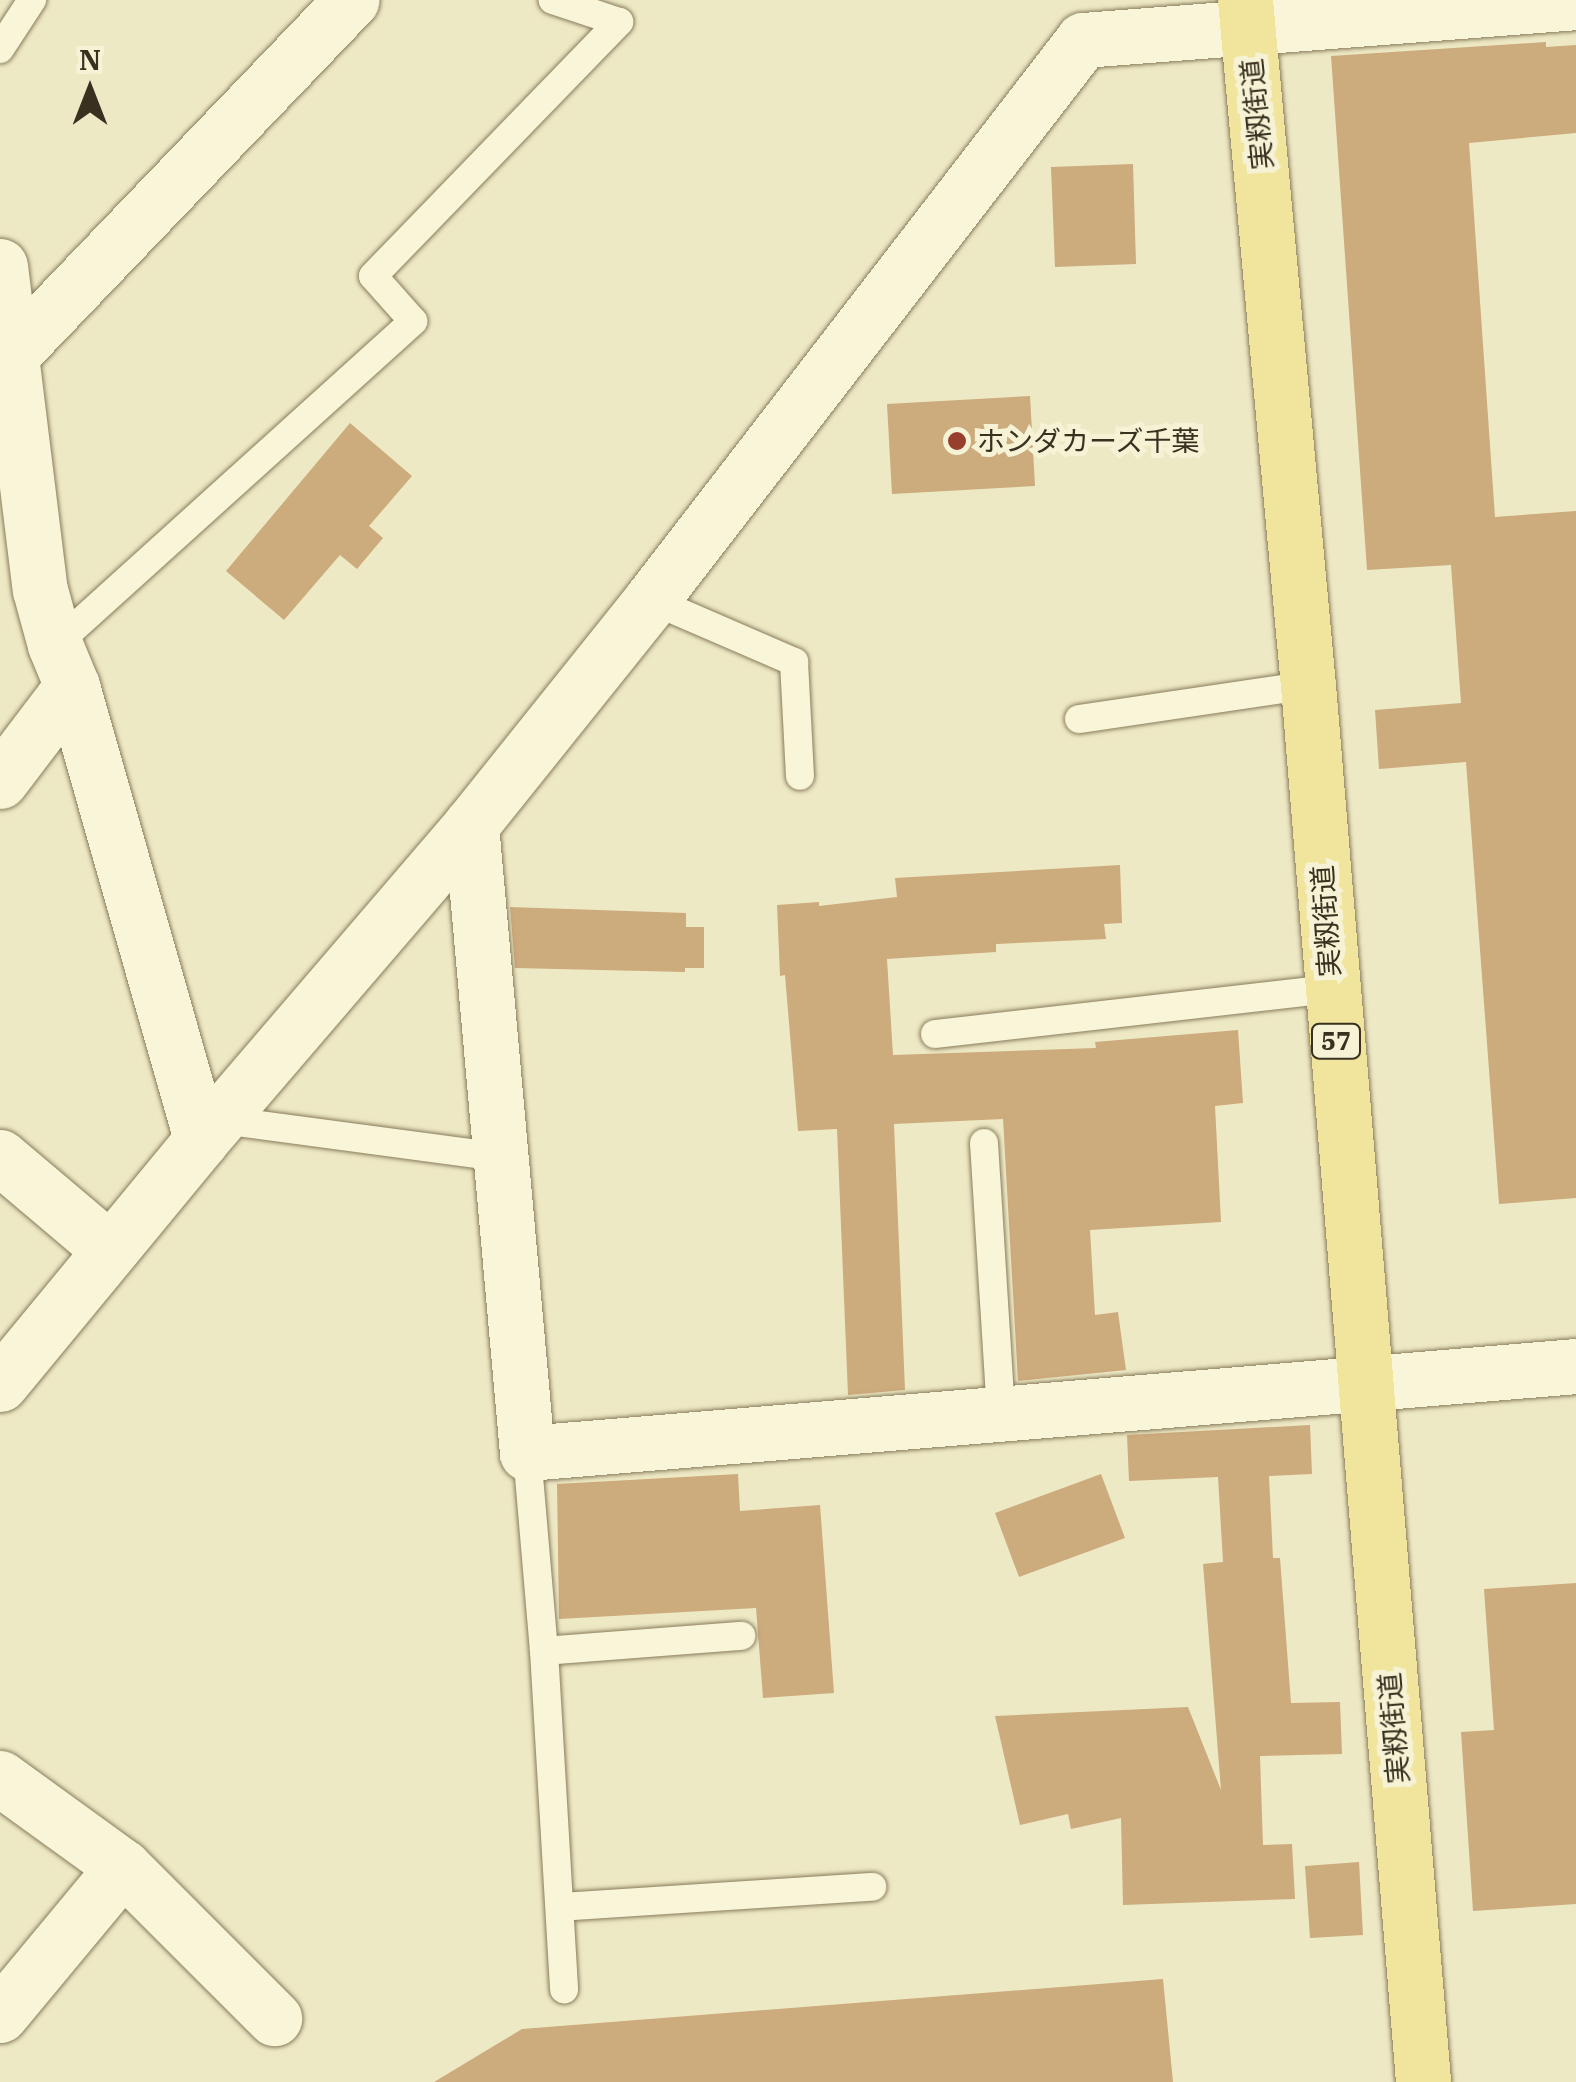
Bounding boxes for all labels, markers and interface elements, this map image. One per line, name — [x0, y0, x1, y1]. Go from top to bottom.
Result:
north arrow — [40, 40, 140, 140]
text: N — [79, 41, 101, 78]
street label: 実籾街道 — [1234, 57, 1280, 171]
place label: ホンダカーズ千葉 — [977, 424, 1201, 458]
marker: ホンダカーズ千葉 — [946, 430, 968, 452]
street label: 実籾街道 — [1305, 864, 1347, 978]
road number: 57 — [1311, 1021, 1361, 1061]
street label: 実籾街道 — [1372, 1671, 1416, 1785]

